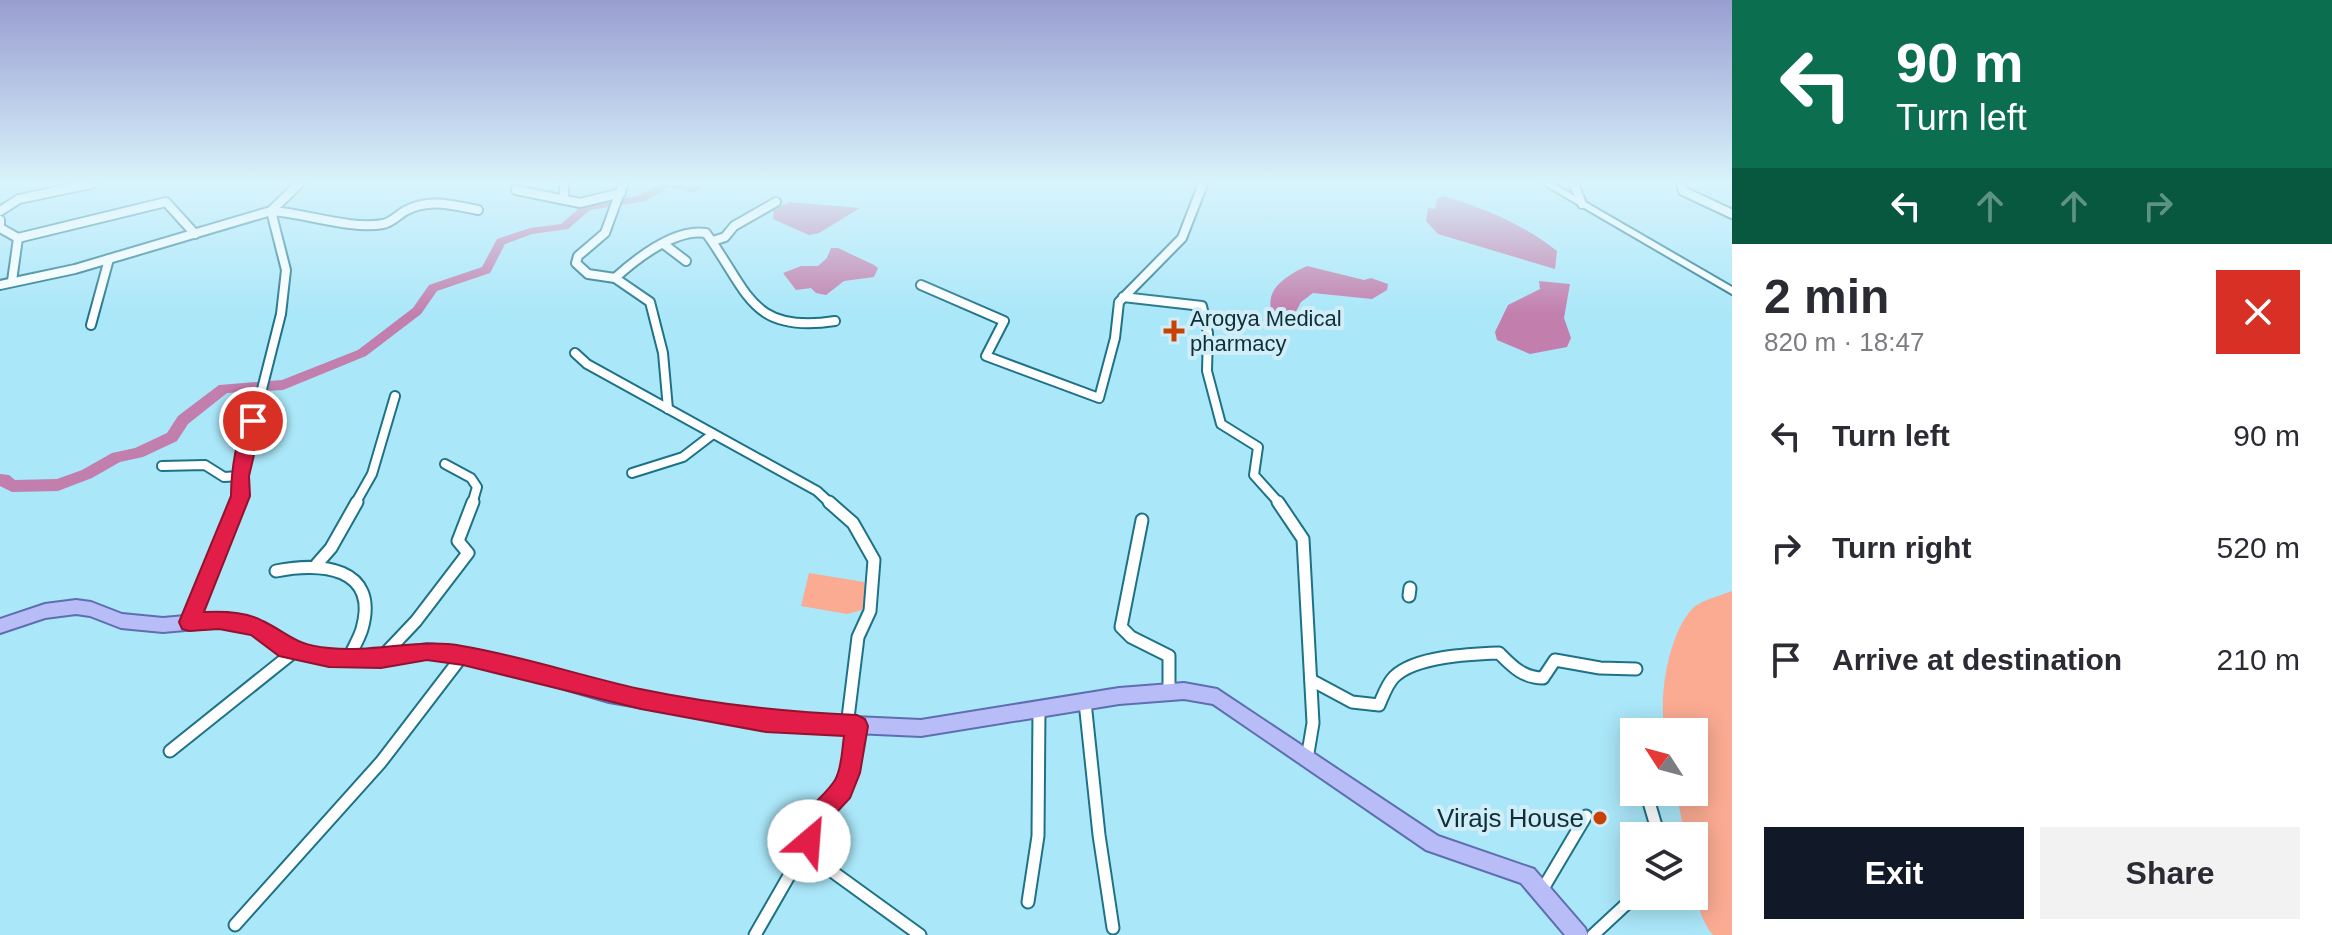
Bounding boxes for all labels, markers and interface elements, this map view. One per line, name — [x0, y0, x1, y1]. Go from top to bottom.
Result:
text: 90 m — [1896, 31, 2024, 94]
icon: left — [1764, 32, 1868, 136]
text: Turn left — [1896, 97, 2027, 138]
icon: left — [1884, 184, 1928, 228]
icon: ahead — [1968, 184, 2012, 228]
icon: ahead — [2052, 184, 2096, 228]
icon: right — [2136, 184, 2180, 228]
text: 2 min — [1764, 270, 1889, 323]
button: close — [2216, 270, 2300, 354]
place label: Arogya Medical pharmacy — [1190, 306, 1342, 356]
marker: Arogya Medical pharmacy — [1165, 322, 1183, 340]
text: 820 m · 18:47 — [1764, 327, 1924, 357]
pin — [219, 387, 287, 455]
icon: arrive — [231, 399, 275, 443]
icon: left — [1764, 414, 1808, 458]
text: Turn left — [1832, 419, 1950, 452]
text: 90 m — [2233, 419, 2300, 452]
icon: right — [1764, 526, 1808, 570]
text: Turn right — [1832, 531, 1971, 564]
text: 520 m — [2217, 531, 2300, 564]
icon: arrive — [1764, 638, 1808, 682]
text: Arrive at destination — [1832, 643, 2122, 676]
text: 210 m — [2217, 643, 2300, 676]
north arrow — [1620, 718, 1708, 806]
map controls — [1620, 718, 1708, 910]
position arrow — [767, 799, 851, 883]
place label: Virajs House — [1437, 803, 1584, 833]
marker: Virajs House — [1591, 809, 1609, 827]
button: layers — [1620, 822, 1708, 910]
button: Exit — [1764, 827, 2024, 919]
button: Share — [2040, 827, 2300, 919]

